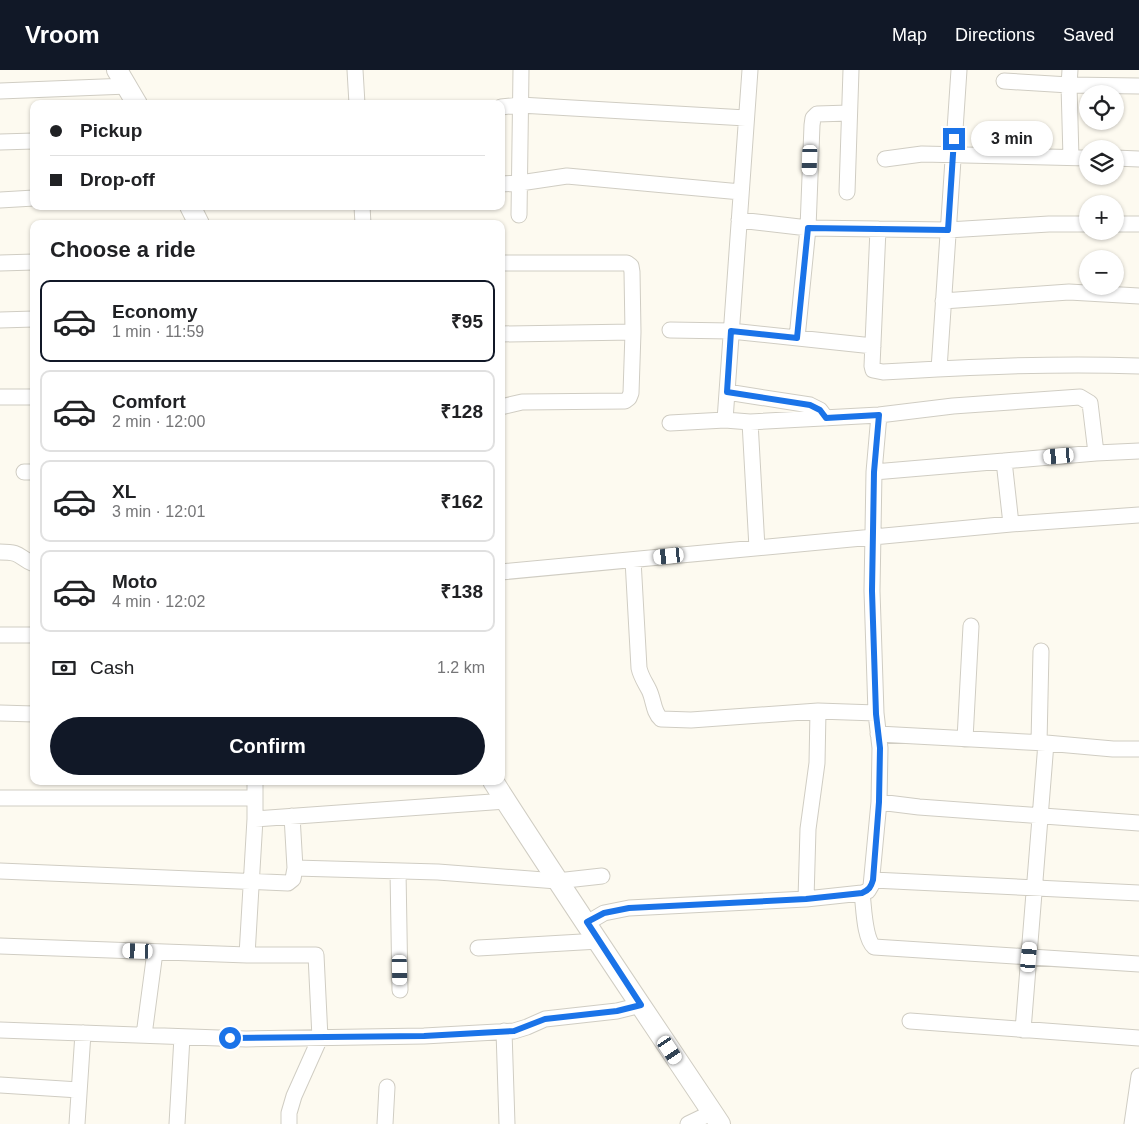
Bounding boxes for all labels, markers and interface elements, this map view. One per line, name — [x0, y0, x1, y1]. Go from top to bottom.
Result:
text: Vroom — [25, 21, 100, 48]
text: Map — [892, 25, 927, 45]
text: Directions — [955, 25, 1035, 45]
text: Saved — [1063, 25, 1114, 45]
map controls — [1079, 85, 1124, 295]
button: locate — [1079, 85, 1124, 130]
text: Pickup — [80, 120, 142, 141]
callout: 3 min — [972, 122, 1054, 156]
route end — [943, 128, 965, 150]
text: 3 min — [991, 130, 1033, 147]
button: layers — [1079, 140, 1124, 185]
car — [801, 145, 818, 175]
text: Drop-off — [80, 169, 155, 190]
button: + — [1079, 195, 1124, 240]
text: Choose a ride — [50, 237, 195, 262]
button: − — [1079, 250, 1124, 295]
icon: car — [52, 299, 97, 344]
text: Economy — [112, 301, 198, 322]
text: ₹95 — [451, 311, 483, 332]
text: 1 min · 11:59 — [112, 323, 204, 340]
icon: car — [52, 389, 97, 434]
text: Comfort — [112, 391, 186, 412]
text: ₹128 — [440, 401, 483, 422]
text: 2 min · 12:00 — [112, 413, 205, 430]
car — [1043, 447, 1074, 465]
icon: car — [52, 479, 97, 524]
text: XL — [112, 481, 136, 502]
text: ₹162 — [440, 491, 483, 512]
text: 3 min · 12:01 — [112, 503, 205, 520]
car — [653, 547, 684, 565]
icon: car — [52, 569, 97, 614]
text: Moto — [112, 571, 157, 592]
text: ₹138 — [440, 581, 483, 602]
text: 4 min · 12:02 — [112, 593, 205, 610]
icon: cash — [50, 654, 78, 682]
text: Cash — [90, 657, 134, 678]
text: 1.2 km — [437, 659, 485, 676]
button: Confirm — [50, 717, 485, 775]
car — [1020, 941, 1037, 973]
car — [122, 943, 153, 959]
car — [392, 955, 407, 985]
route start — [219, 1027, 241, 1049]
car — [655, 1033, 684, 1067]

